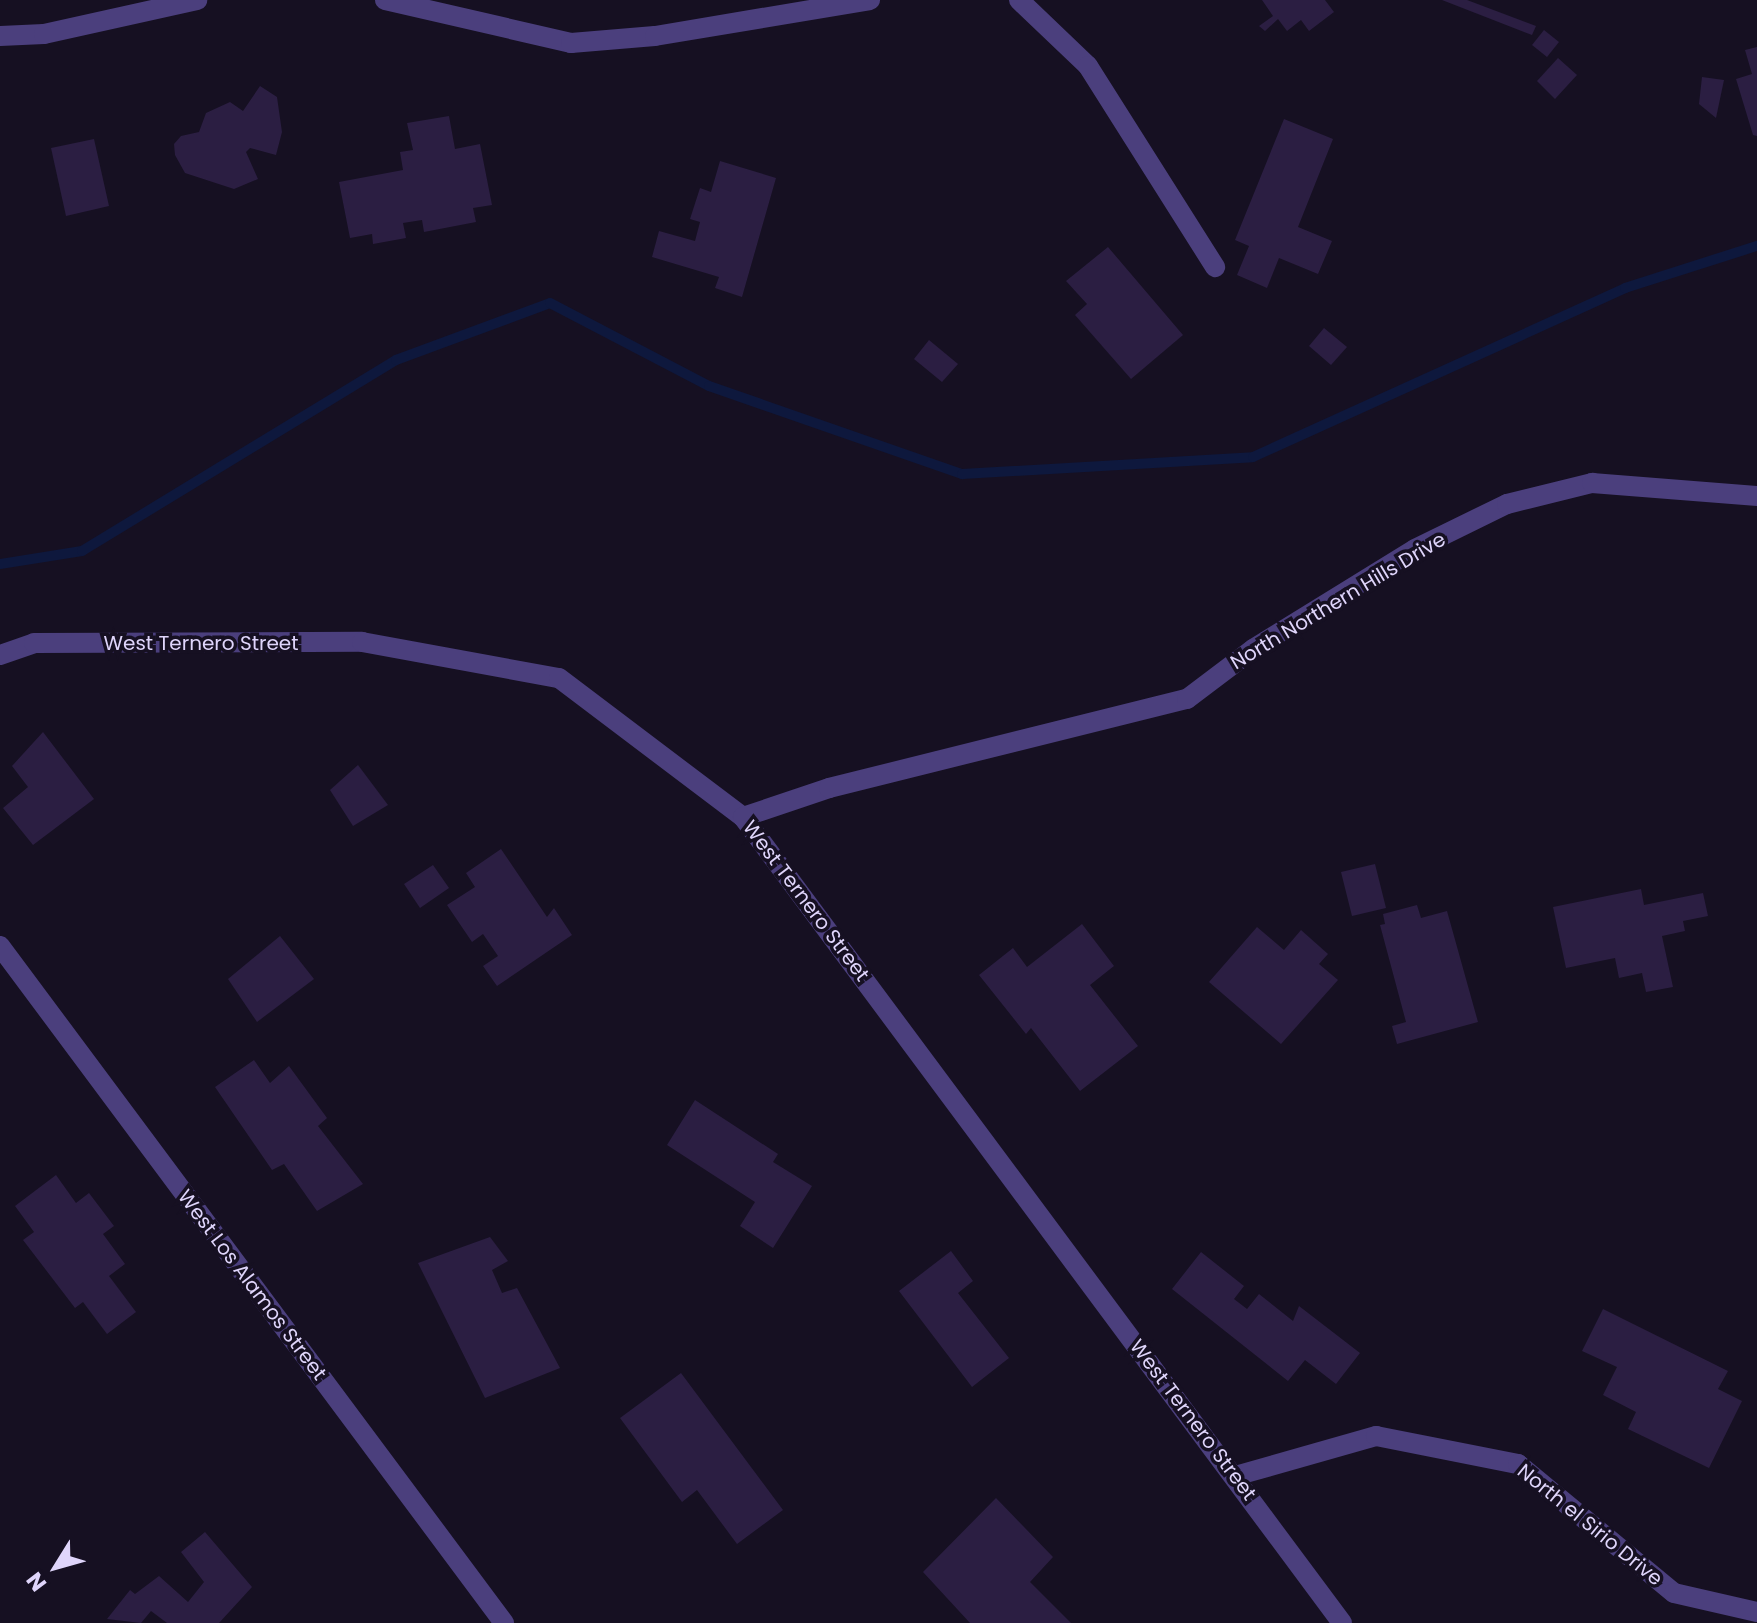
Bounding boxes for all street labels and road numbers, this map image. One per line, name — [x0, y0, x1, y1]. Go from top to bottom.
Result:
street label: North Northern Hills Drive — [1226, 527, 1450, 675]
street label: West Ternero Street — [103, 631, 299, 655]
street label: West Ternero Street — [738, 816, 874, 986]
street label: West Los Alamos Street — [173, 1185, 331, 1385]
street label: West Ternero Street — [1125, 1335, 1261, 1505]
street label: North el Sirio Drive — [1513, 1459, 1667, 1591]

